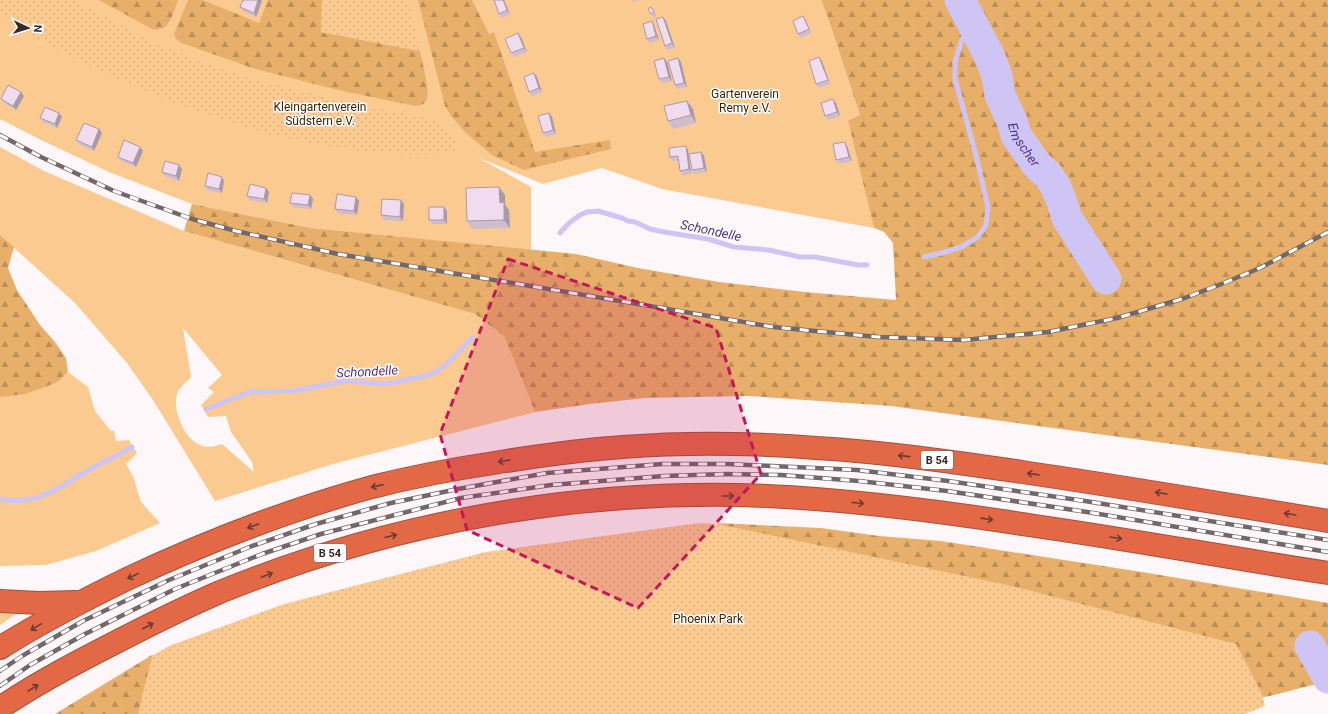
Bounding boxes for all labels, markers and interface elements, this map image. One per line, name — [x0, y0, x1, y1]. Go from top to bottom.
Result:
north arrow — [8, 8, 48, 48]
text: N — [31, 24, 44, 33]
park label: Gartenverein Remy e.V. — [711, 87, 779, 115]
park label: Kleingartenverein Südstern e.V. — [274, 100, 366, 128]
water label: Emscher — [1005, 121, 1043, 170]
water label: Schondelle — [679, 217, 743, 244]
water label: Schondelle — [336, 362, 399, 381]
road number: B 54 — [921, 451, 953, 469]
one-way arrow — [898, 452, 911, 460]
one-way arrow — [498, 457, 511, 465]
one-way arrow — [1027, 470, 1040, 478]
one-way arrow — [371, 483, 384, 491]
one-way arrow — [1155, 489, 1168, 497]
one-way arrow — [721, 492, 734, 500]
one-way arrow — [851, 499, 864, 506]
one-way arrow — [1283, 510, 1296, 518]
one-way arrow — [980, 515, 993, 523]
one-way arrow — [247, 523, 260, 530]
one-way arrow — [384, 531, 397, 539]
one-way arrow — [1109, 534, 1122, 542]
road number: B 54 — [314, 544, 346, 562]
one-way arrow — [260, 570, 272, 578]
one-way arrow — [128, 573, 140, 580]
park label: Phoenix Park — [673, 612, 744, 626]
one-way arrow — [141, 622, 153, 629]
one-way arrow — [30, 623, 42, 631]
one-way arrow — [27, 683, 39, 691]

